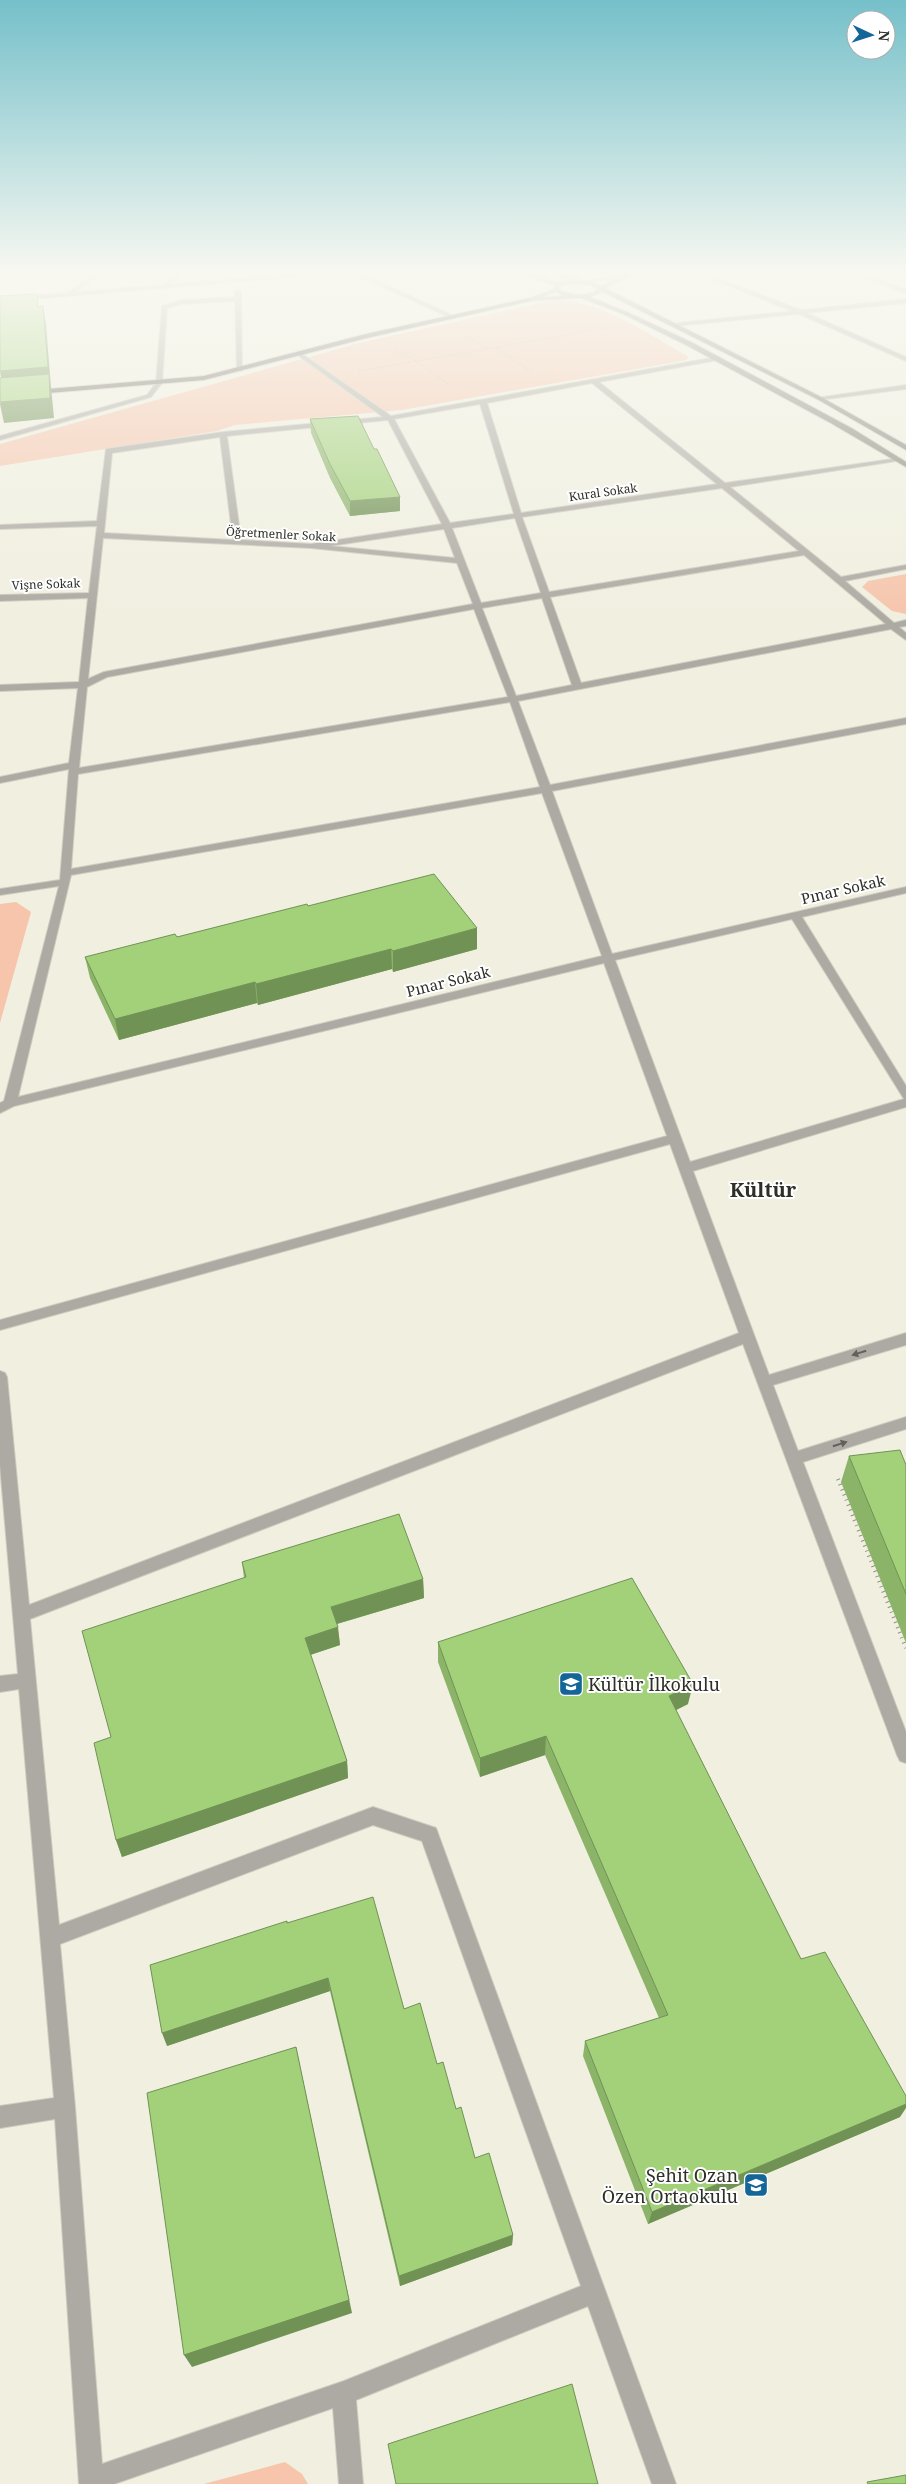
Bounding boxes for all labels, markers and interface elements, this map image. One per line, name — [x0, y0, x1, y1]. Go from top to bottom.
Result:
north arrow — [846, 10, 896, 60]
text: N — [875, 30, 894, 42]
street label: Kural Sokak — [568, 479, 639, 505]
street label: Öğretmenler Sokak — [225, 523, 338, 545]
street label: Vişne Sokak — [11, 574, 82, 594]
street label: Pınar Sokak — [799, 870, 887, 908]
street label: Pınar Sokak — [404, 961, 492, 1001]
district label: Kültür — [730, 1176, 797, 1203]
one-way arrow — [852, 1350, 867, 1358]
one-way arrow — [833, 1440, 848, 1447]
school or university icon: Kültür İlkokulu — [558, 1671, 584, 1697]
place label: Kültür İlkokulu — [588, 1672, 720, 1696]
place label: Şehit Ozan Özen Ortaokulu — [602, 2163, 739, 2208]
school or university icon: Şehit Ozan Özen Ortaokulu — [743, 2172, 769, 2198]

